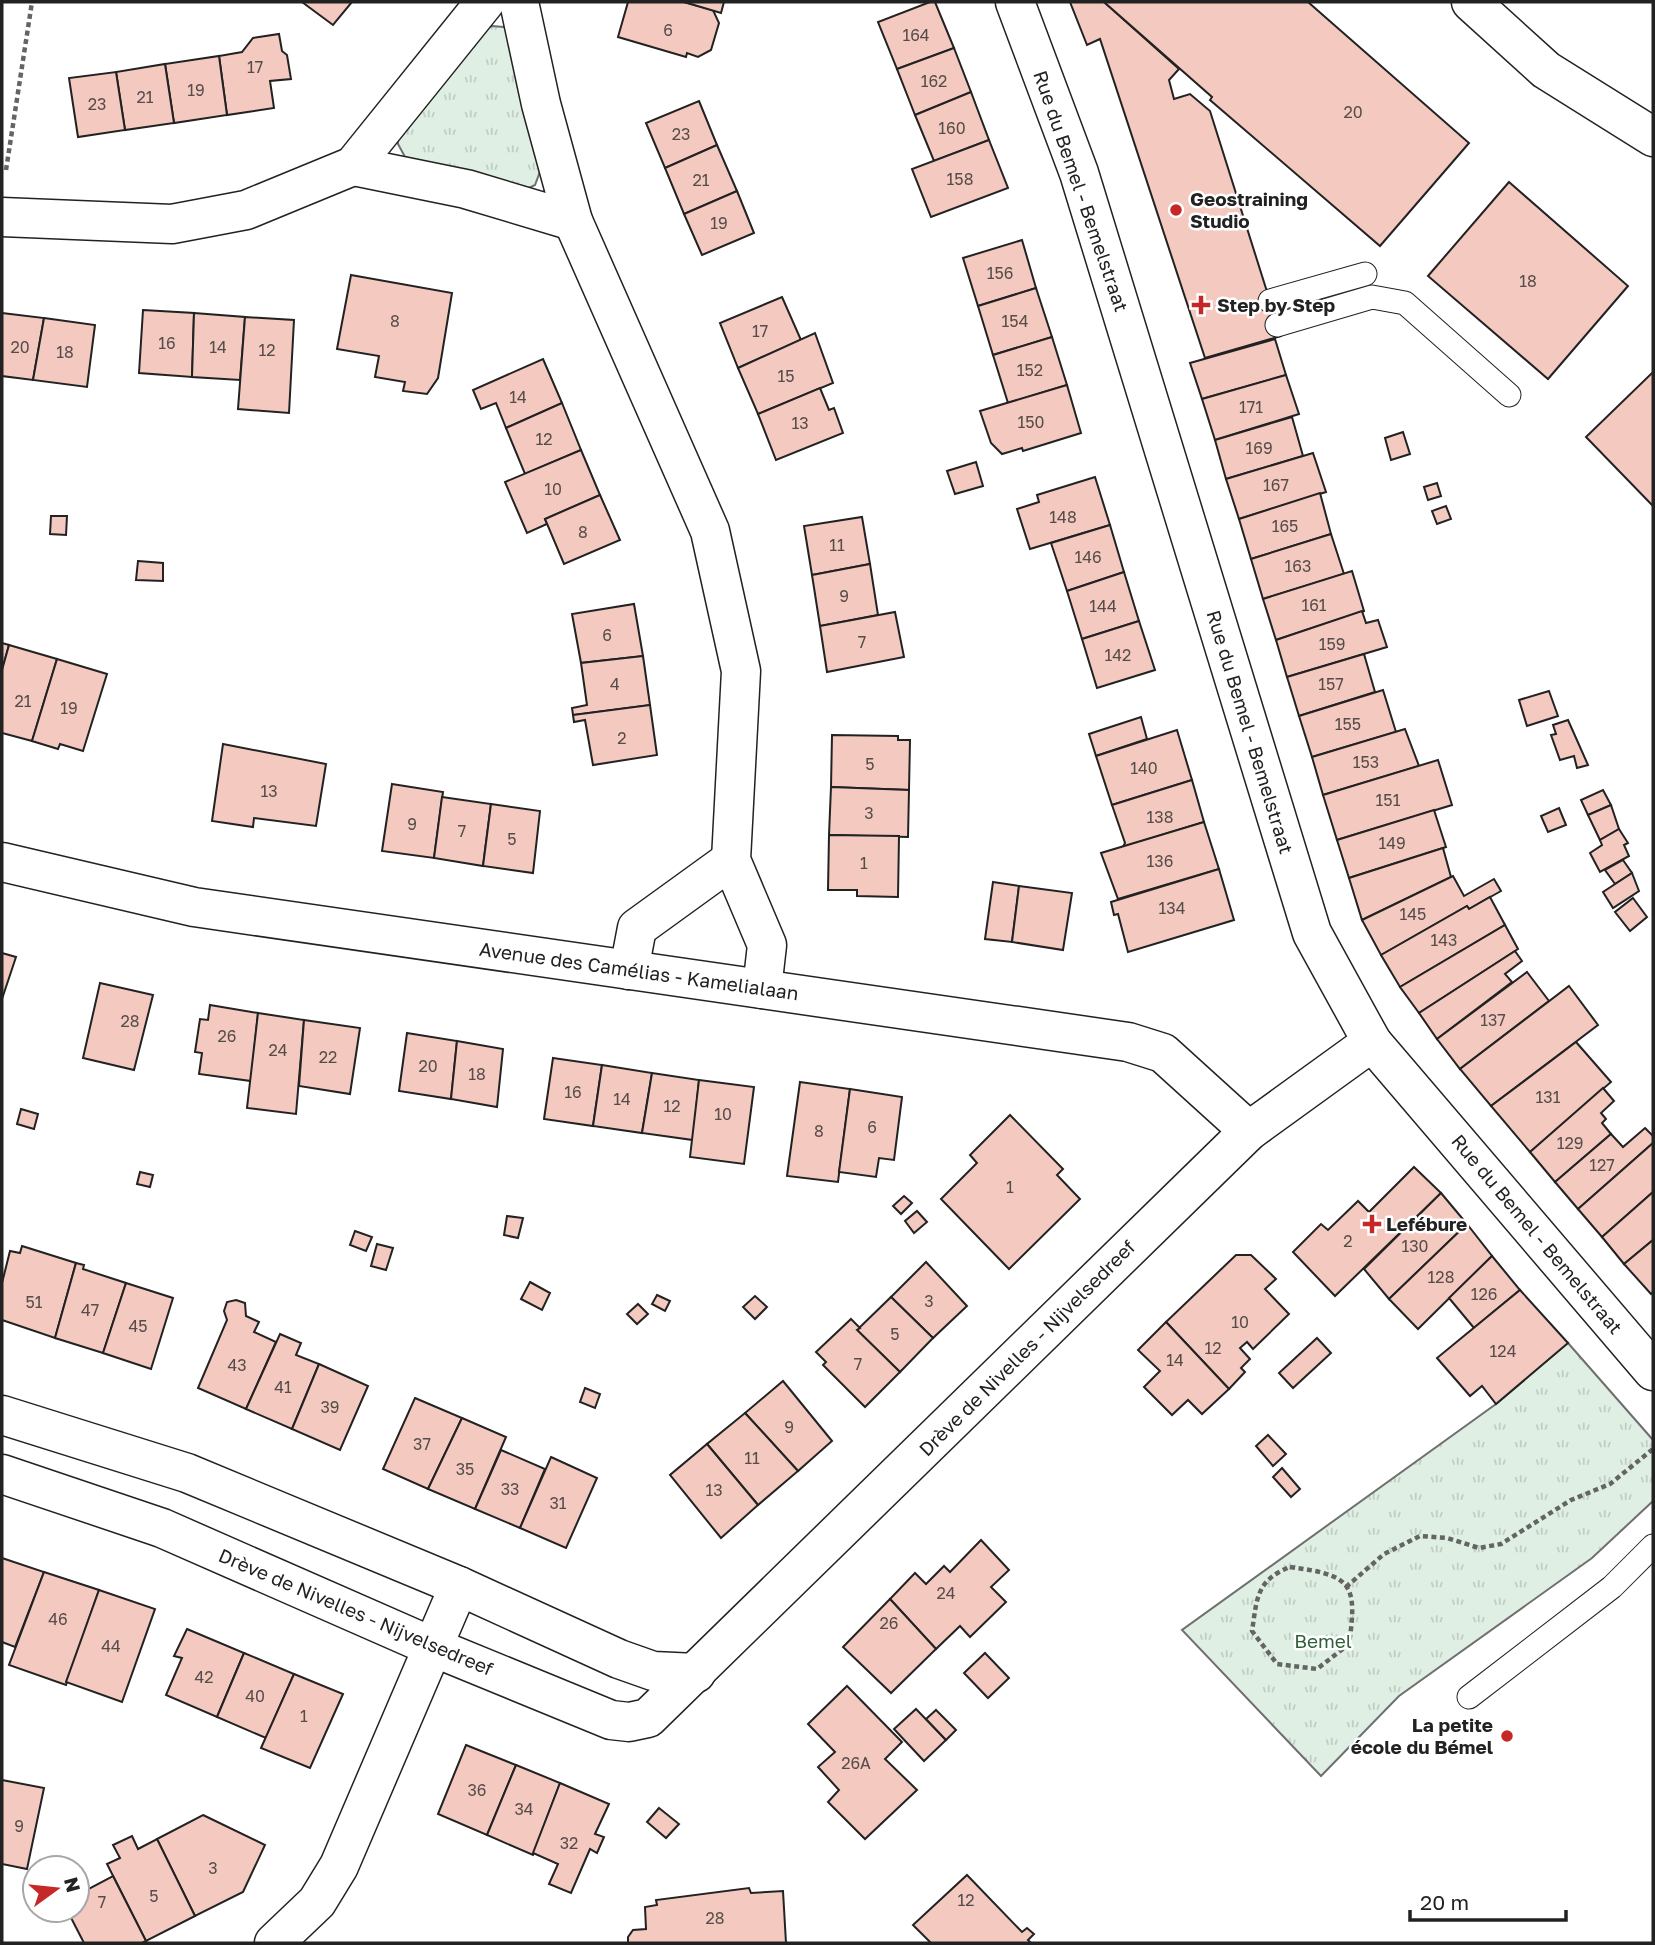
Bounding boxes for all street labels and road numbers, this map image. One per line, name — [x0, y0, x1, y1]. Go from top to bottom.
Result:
street label: Rue du Bemel - Bemelstraat — [1029, 67, 1134, 314]
street label: Rue du Bemel - Bemelstraat — [1202, 607, 1299, 856]
street label: Avenue des Camélias - Kamelialaan — [478, 937, 800, 1004]
street label: Rue du Bemel - Bemelstraat — [1447, 1129, 1628, 1338]
street label: Drève de Nivelles - Nijvelsedreef — [914, 1235, 1139, 1460]
street label: Drève de Nivelles - Nijvelsedreef — [215, 1543, 497, 1680]

